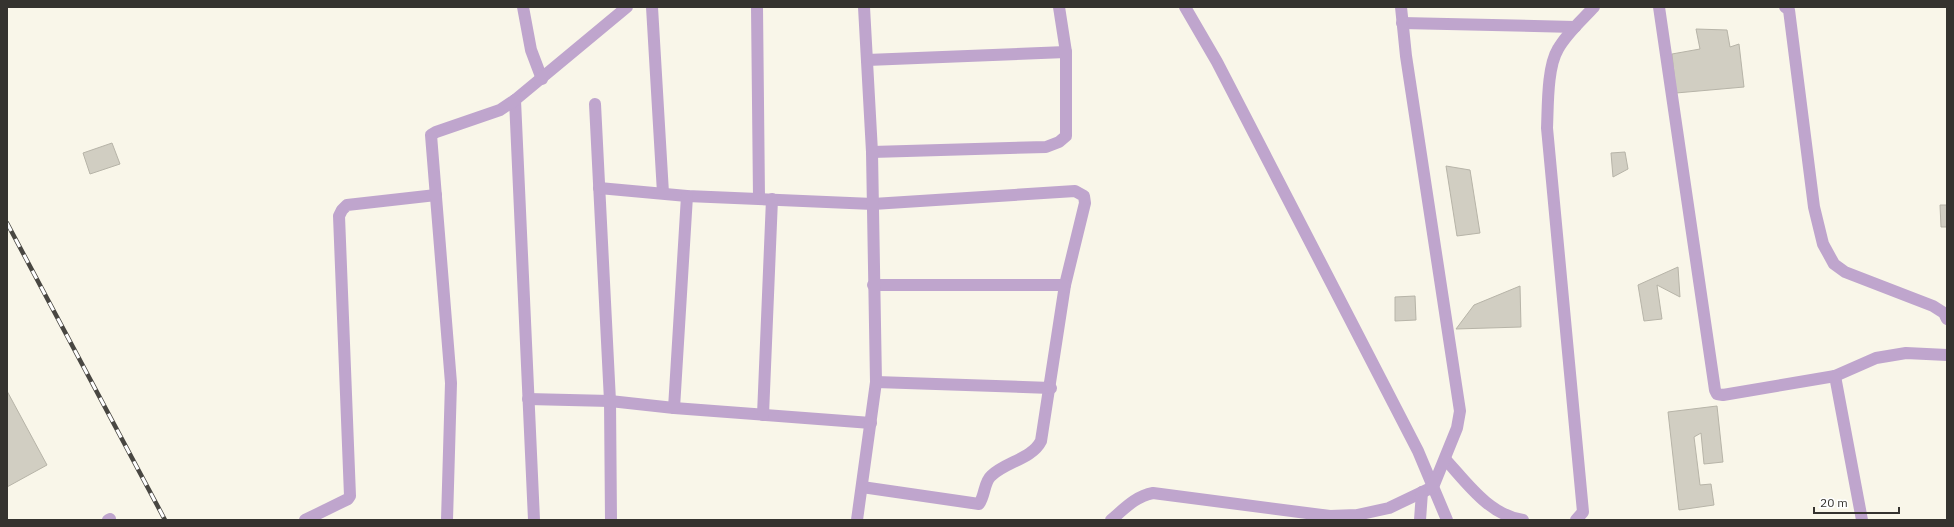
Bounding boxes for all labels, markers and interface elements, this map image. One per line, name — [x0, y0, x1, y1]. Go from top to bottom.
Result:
scale bar — [1814, 489, 1899, 515]
text: 20 m — [1820, 495, 1848, 510]

